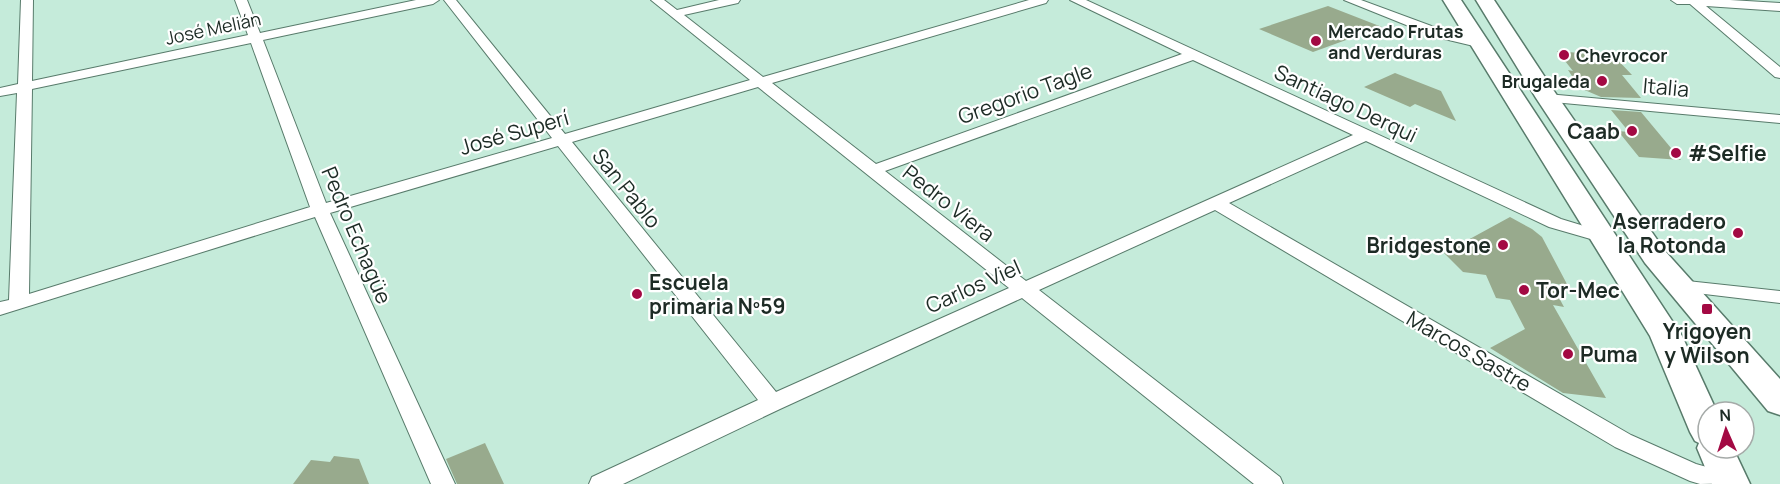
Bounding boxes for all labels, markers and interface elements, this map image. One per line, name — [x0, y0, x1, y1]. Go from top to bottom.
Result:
street label: José Melián — [163, 6, 263, 50]
place label: Mercado Frutas and Verduras — [1328, 19, 1464, 64]
marker: Mercado Frutas and Verduras — [1309, 34, 1323, 48]
place label: Chevrocor — [1576, 43, 1668, 67]
marker: Chevrocor — [1557, 48, 1571, 62]
street label: Gregorio Tagle — [954, 56, 1096, 130]
street label: Santiago Derqui — [1270, 58, 1422, 148]
place label: Brugaleda — [1501, 69, 1590, 93]
street label: Italia — [1642, 71, 1690, 103]
marker: Brugaleda — [1595, 74, 1609, 88]
street label: José Superí — [456, 103, 572, 161]
place label: Caab — [1567, 117, 1620, 145]
marker: Caab — [1625, 124, 1639, 138]
place label: #Selfie — [1688, 139, 1767, 167]
street label: San Pablo — [586, 142, 668, 234]
marker: #Selfie — [1669, 146, 1683, 160]
street label: Pedro Viera — [897, 158, 1001, 248]
street label: Pedro Echagüe — [316, 162, 398, 308]
place label: Aserradero la Rotonda — [1613, 207, 1726, 259]
marker: Aserradero la Rotonda — [1731, 226, 1745, 240]
place label: Bridgestone — [1366, 231, 1491, 259]
marker: Bridgestone — [1496, 238, 1510, 252]
street label: Carlos Viel — [921, 253, 1025, 319]
place label: Escuela primaria Nº59 — [649, 268, 786, 320]
place label: Tor-Mec — [1536, 276, 1620, 304]
marker: Tor-Mec — [1517, 283, 1531, 297]
marker: Escuela primaria Nº59 — [630, 287, 644, 301]
marker: Yrigoyen y Wilson — [1700, 302, 1714, 316]
street label: Marcos Sastre — [1402, 304, 1536, 398]
place label: Yrigoyen y Wilson — [1663, 317, 1751, 369]
place label: Puma — [1580, 340, 1638, 368]
marker: Puma — [1561, 347, 1575, 361]
north arrow — [1696, 400, 1756, 460]
text: N — [1719, 404, 1732, 426]

